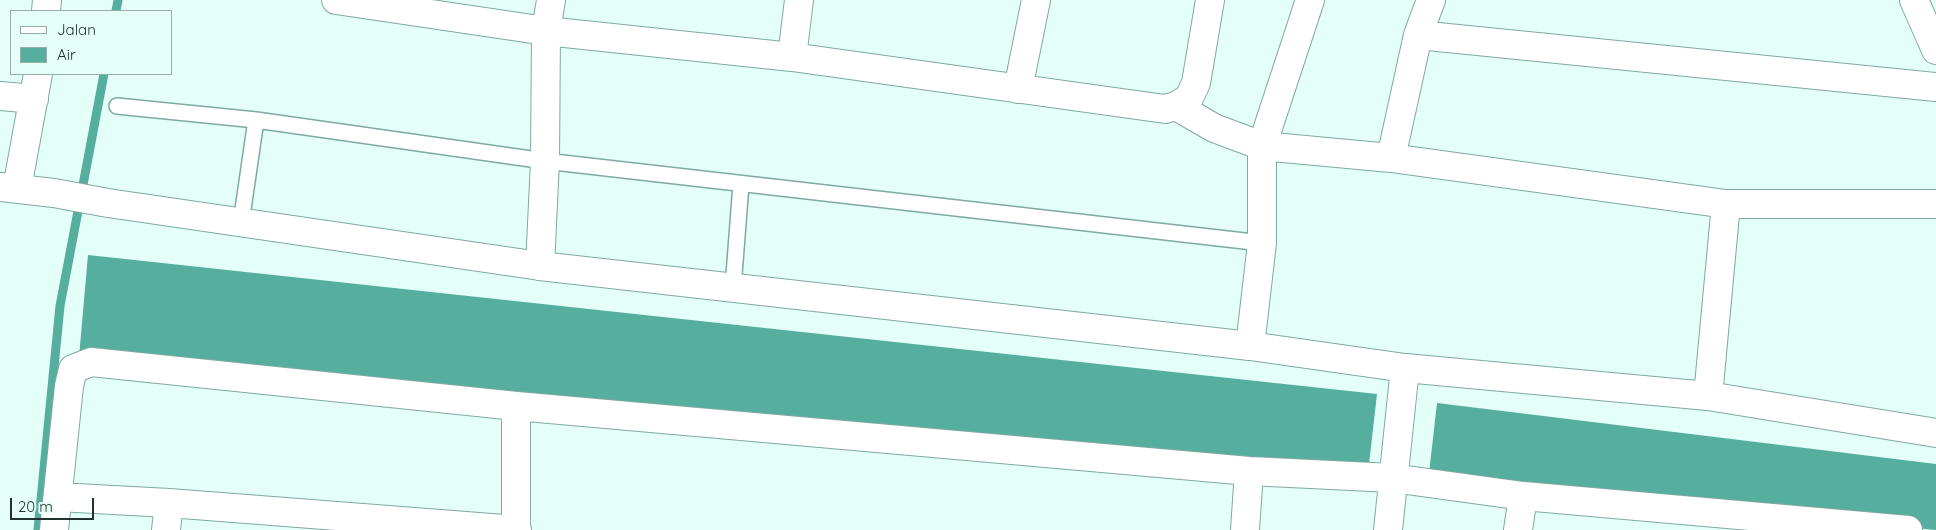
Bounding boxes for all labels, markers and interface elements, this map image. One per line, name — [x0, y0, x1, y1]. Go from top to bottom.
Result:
legend — [10, 10, 172, 75]
text: Jalan — [57, 20, 96, 39]
text: Air — [57, 45, 76, 64]
scale bar — [12, 488, 96, 520]
text: 20 m — [18, 497, 53, 516]

